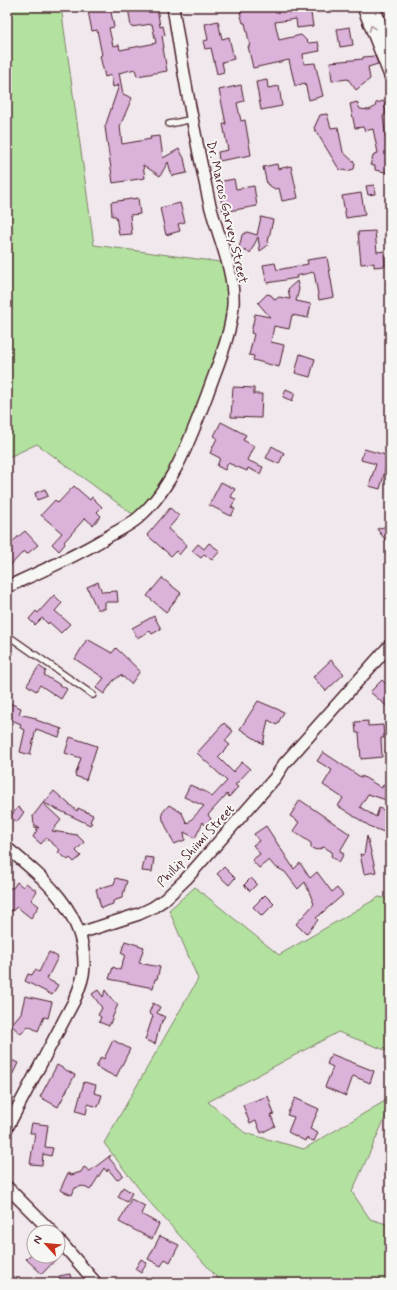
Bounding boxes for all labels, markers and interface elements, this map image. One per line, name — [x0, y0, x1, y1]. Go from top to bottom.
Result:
one-way arrow — [368, 25, 376, 32]
street label: Dr. Marcus Garvey Street — [202, 139, 251, 285]
street label: Phillip Shiimi Street — [153, 801, 239, 891]
north arrow — [26, 1224, 66, 1264]
text: N — [30, 1233, 46, 1246]

